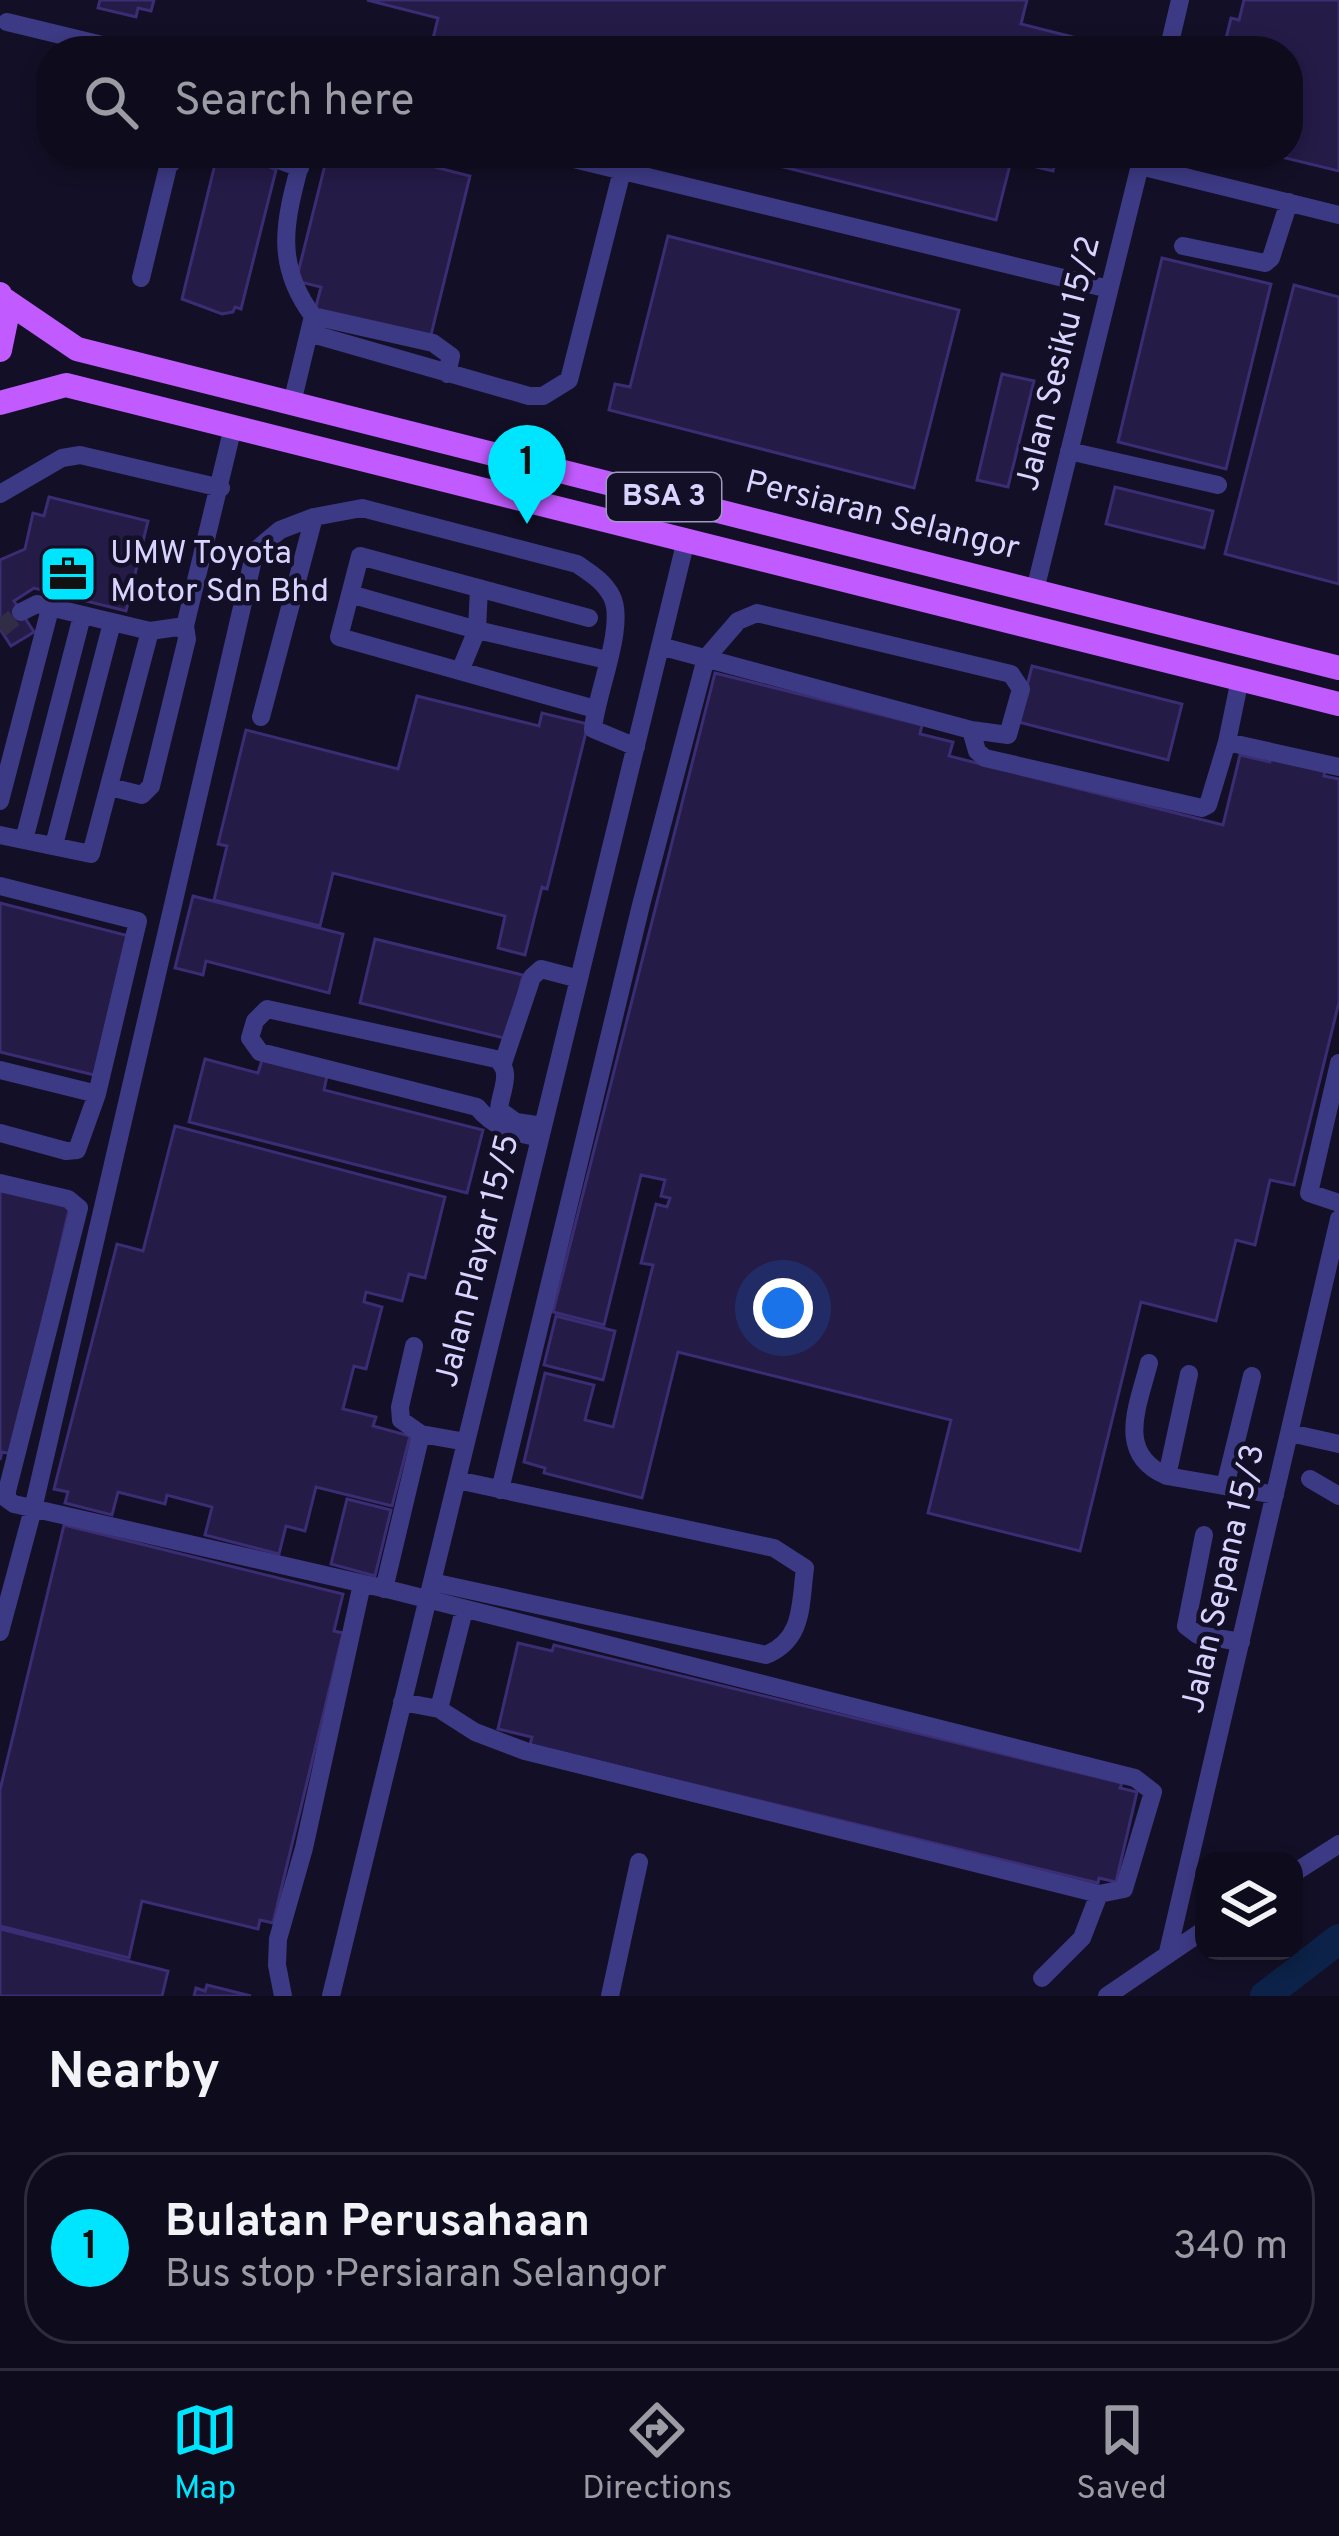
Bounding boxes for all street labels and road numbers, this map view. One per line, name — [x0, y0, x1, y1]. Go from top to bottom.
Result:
street label: Jalan Sesiku 15/2 — [1008, 232, 1112, 496]
street label: Persiaran Selangor — [740, 463, 1024, 571]
road number: BSA 3 — [607, 473, 721, 521]
street label: Jalan Playar 15/5 — [427, 1130, 531, 1392]
street label: Jalan Sepana 15/3 — [1174, 1440, 1276, 1718]

